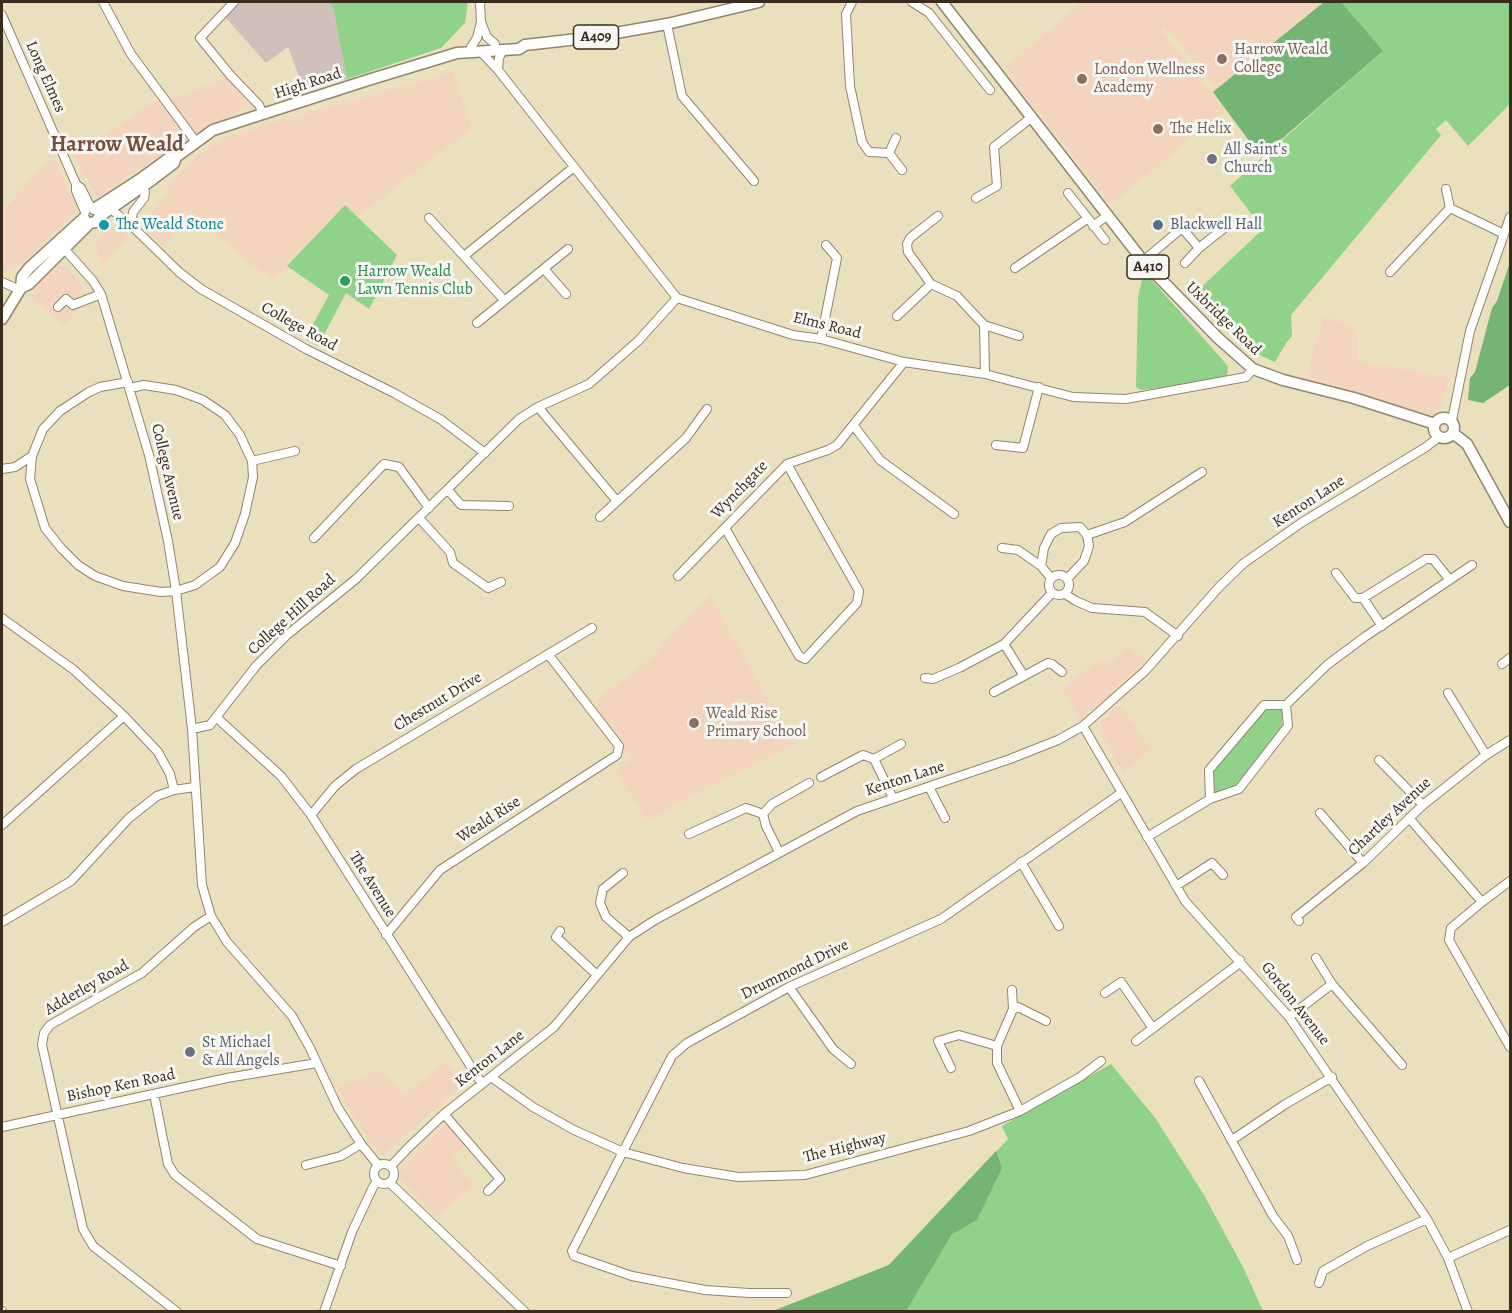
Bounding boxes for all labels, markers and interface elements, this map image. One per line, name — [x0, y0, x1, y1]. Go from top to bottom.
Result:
road number: A409 — [574, 25, 618, 49]
street label: Long Elmes — [21, 38, 69, 116]
place label: Harrow Weald College — [1234, 40, 1328, 78]
marker: Harrow Weald College — [1215, 52, 1229, 66]
place label: London Wellness Academy — [1094, 60, 1205, 98]
street label: High Road — [272, 64, 344, 104]
marker: London Wellness Academy — [1075, 72, 1089, 86]
place label: The Helix — [1170, 119, 1231, 139]
marker: The Helix — [1151, 122, 1165, 136]
district label: Harrow Weald — [50, 133, 184, 159]
place label: All Saint's Church — [1224, 140, 1287, 178]
marker: All Saint's Church — [1205, 152, 1219, 166]
place label: The Weald Stone — [116, 215, 224, 235]
place label: Blackwell Hall — [1170, 215, 1262, 235]
marker: The Weald Stone — [97, 218, 111, 232]
marker: Blackwell Hall — [1151, 218, 1165, 232]
road number: A410 — [1127, 255, 1169, 279]
place label: Harrow Weald Lawn Tennis Club — [357, 262, 473, 300]
marker: Harrow Weald Lawn Tennis Club — [338, 274, 352, 288]
street label: Uxbridge Road — [1181, 278, 1265, 360]
street label: College Road — [258, 298, 340, 356]
street label: Elms Road — [791, 308, 863, 344]
street label: College Avenue — [147, 422, 187, 522]
street label: Wynchgate — [708, 457, 772, 523]
street label: Kenton Lane — [1269, 472, 1349, 532]
street label: College Hill Road — [244, 571, 340, 659]
street label: Chestnut Drive — [391, 668, 485, 736]
place label: Weald Rise Primary School — [706, 704, 806, 742]
marker: Weald Rise Primary School — [687, 716, 701, 730]
street label: Kenton Lane — [863, 757, 947, 801]
street label: Chartley Avenue — [1345, 774, 1435, 860]
street label: Weald Rise — [454, 792, 524, 848]
street label: The Avenue — [344, 849, 400, 921]
street label: Drummond Drive — [738, 936, 852, 1004]
street label: Adderley Road — [41, 956, 133, 1020]
street label: Gordon Avenue — [1257, 959, 1333, 1049]
street label: Kenton Lane — [452, 1026, 528, 1092]
place label: St Michael & All Angels — [202, 1033, 280, 1071]
marker: St Michael & All Angels — [183, 1045, 197, 1059]
street label: Bishop Ken Road — [65, 1065, 177, 1107]
street label: The Highway — [802, 1129, 888, 1167]

